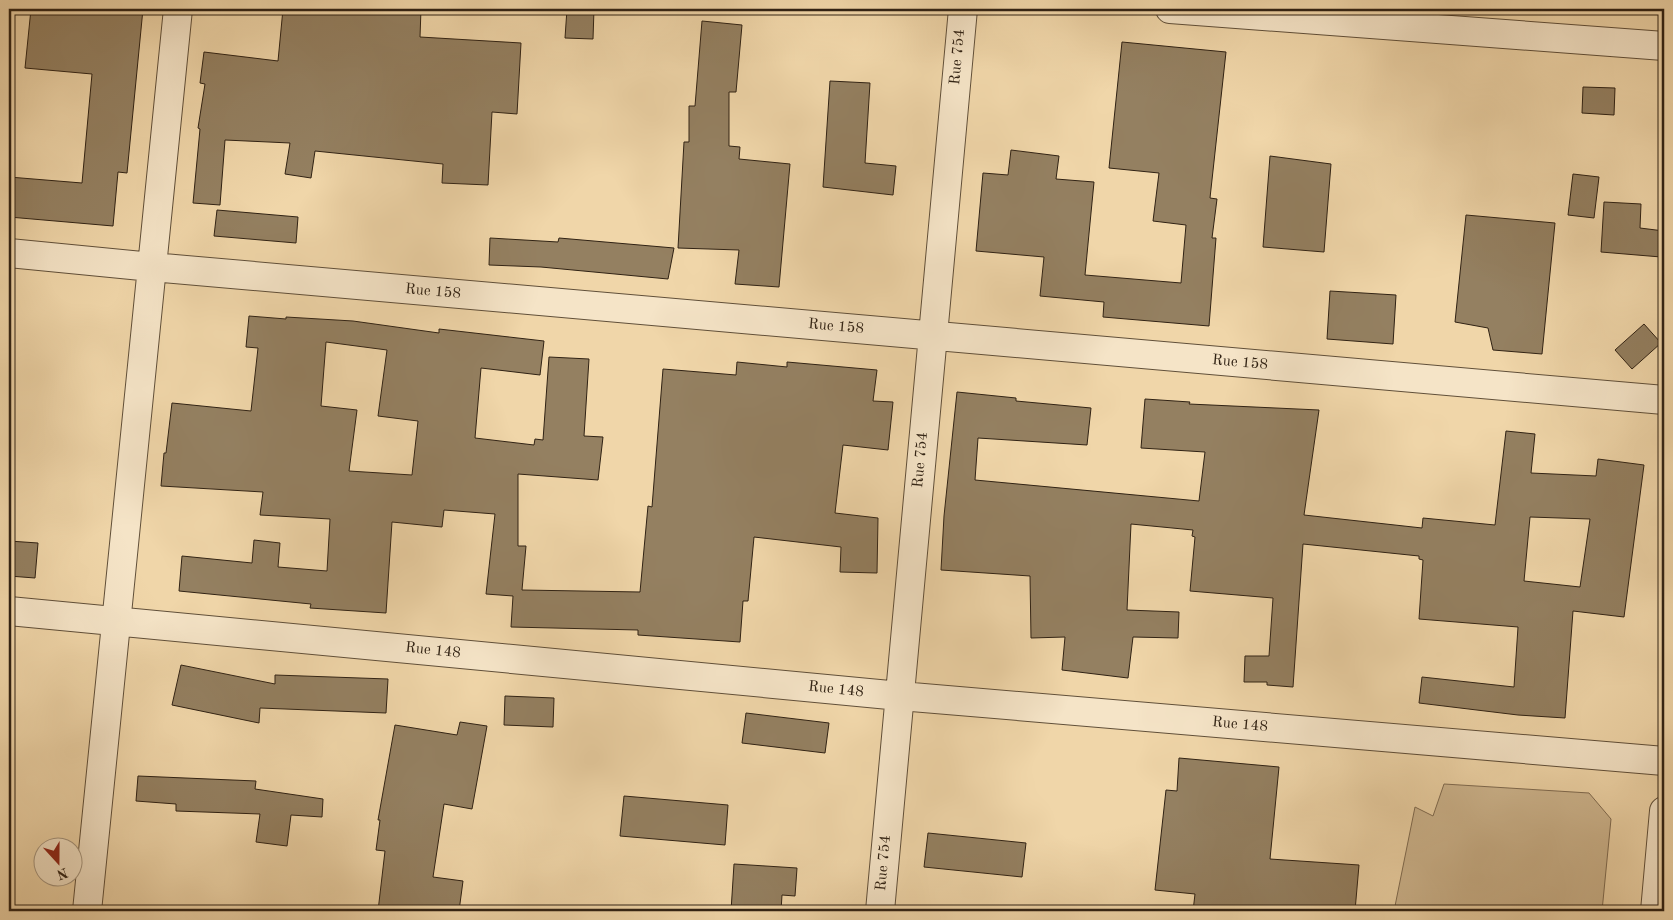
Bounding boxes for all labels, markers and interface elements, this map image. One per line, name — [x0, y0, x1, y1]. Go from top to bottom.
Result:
street label: Rue 754 — [948, 28, 968, 86]
street label: Rue 158 — [404, 282, 462, 302]
street label: Rue 158 — [807, 317, 865, 337]
street label: Rue 158 — [1211, 353, 1269, 373]
street label: Rue 754 — [911, 431, 931, 489]
street label: Rue 148 — [404, 641, 462, 661]
street label: Rue 148 — [807, 680, 865, 700]
street label: Rue 148 — [1211, 715, 1269, 735]
street label: Rue 754 — [874, 834, 894, 892]
north arrow — [32, 838, 82, 888]
text: N — [55, 865, 70, 882]

